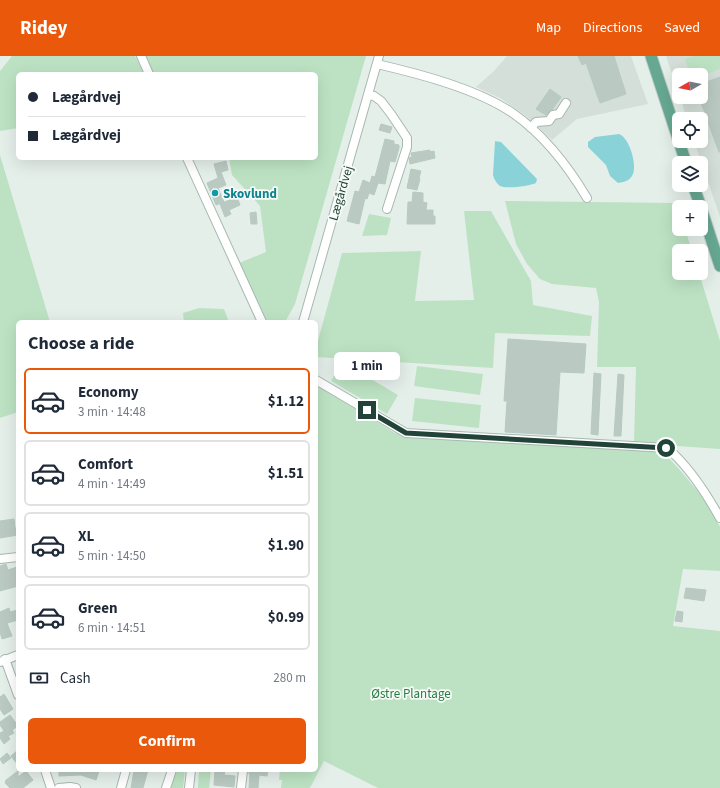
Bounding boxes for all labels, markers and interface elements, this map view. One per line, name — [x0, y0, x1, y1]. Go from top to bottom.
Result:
text: Ridey — [20, 15, 67, 42]
text: Map — [536, 18, 561, 38]
text: Directions — [583, 18, 642, 38]
text: Saved — [664, 18, 700, 38]
north arrow — [672, 68, 708, 104]
map controls — [672, 68, 708, 280]
text: Lægårdvej — [52, 87, 121, 108]
button: locate — [672, 112, 708, 148]
text: Lægårdvej — [52, 125, 121, 146]
button: layers — [672, 156, 708, 192]
street label: Lægårdvej — [325, 164, 357, 223]
place label: Skovlund — [223, 185, 277, 203]
marker: Skovlund — [210, 188, 220, 198]
button: + — [672, 200, 708, 236]
button: − — [672, 244, 708, 280]
text: Choose a ride — [28, 331, 134, 356]
callout: 1 min — [334, 352, 400, 380]
text: 1 min — [351, 357, 383, 375]
text: Economy — [78, 382, 139, 403]
icon: car — [30, 383, 66, 419]
text: $1.12 — [268, 391, 304, 412]
route end — [358, 401, 376, 419]
text: 3 min · 14:48 — [78, 403, 146, 421]
route start — [657, 439, 675, 457]
text: Comfort — [78, 454, 133, 475]
icon: car — [30, 455, 66, 491]
text: $1.51 — [268, 463, 304, 484]
text: 4 min · 14:49 — [78, 475, 146, 493]
text: XL — [78, 526, 94, 547]
icon: car — [30, 527, 66, 563]
text: $1.90 — [268, 535, 304, 556]
text: 5 min · 14:50 — [78, 547, 146, 565]
text: Green — [78, 598, 118, 619]
icon: car — [30, 599, 66, 635]
text: $0.99 — [268, 607, 304, 628]
text: 6 min · 14:51 — [78, 619, 146, 637]
icon: cash — [28, 667, 50, 689]
text: Cash — [60, 668, 91, 689]
text: 280 m — [273, 669, 306, 687]
park label: Østre Plantage — [371, 685, 451, 703]
button: Confirm — [28, 718, 306, 764]

